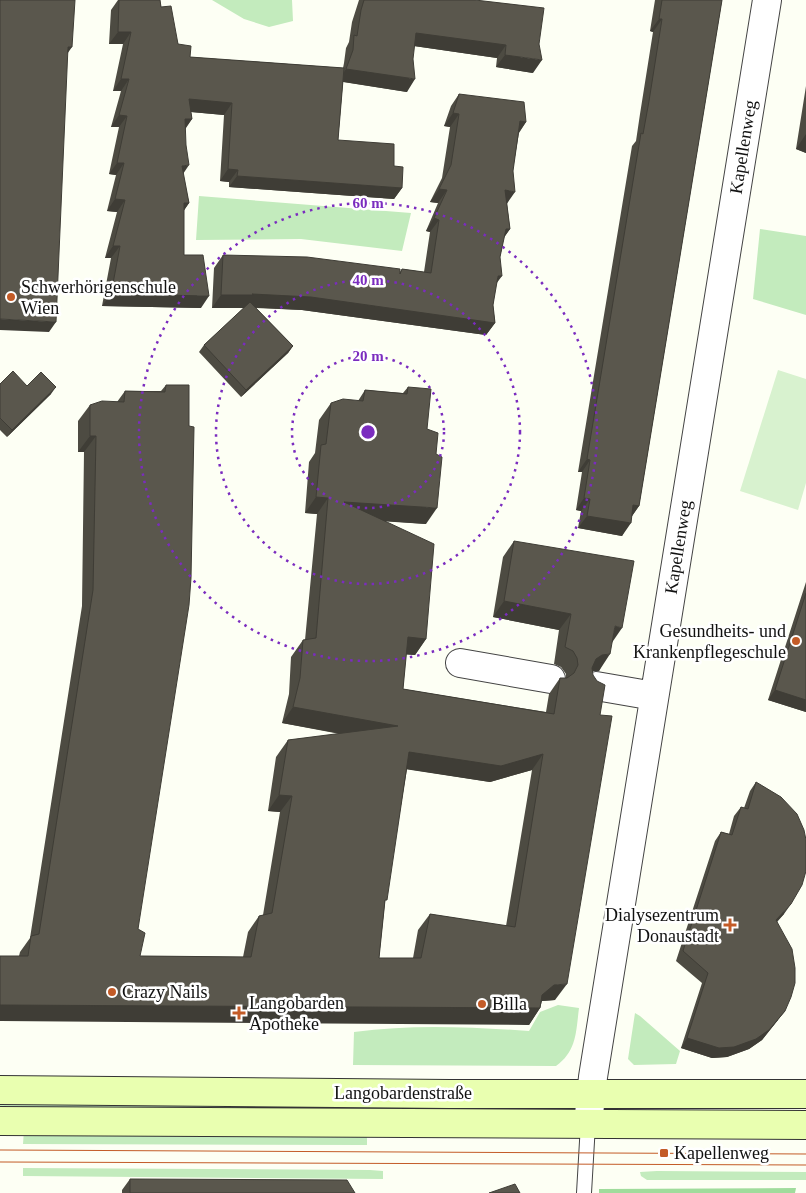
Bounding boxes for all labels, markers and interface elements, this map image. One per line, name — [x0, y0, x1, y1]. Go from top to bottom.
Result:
street label: Kapellenweg — [726, 99, 760, 195]
text: 60 m — [352, 195, 384, 211]
text: 40 m — [352, 272, 384, 288]
place label: Schwerhörigenschule Wien — [21, 277, 176, 318]
marker: Schwerhörigenschule Wien — [5, 291, 17, 303]
text: 20 m — [352, 348, 384, 364]
centre of rings — [359, 423, 377, 441]
street label: Kapellenweg — [661, 499, 695, 595]
place label: Gesundheits- und Krankenpflegeschule — [633, 621, 786, 662]
marker: Gesundheits- und Krankenpflegeschule — [790, 635, 802, 647]
place label: Dialysezentrum Donaustadt — [605, 905, 719, 946]
marker: Dialysezentrum Donaustadt — [723, 918, 737, 932]
place label: Crazy Nails — [122, 982, 207, 1002]
marker: Crazy Nails — [106, 986, 118, 998]
place label: Langobarden Apotheke — [249, 993, 344, 1034]
place label: Billa — [492, 994, 527, 1014]
marker: Billa — [476, 998, 488, 1010]
marker: Langobarden Apotheke — [233, 1007, 245, 1019]
street label: Langobardenstraße — [334, 1083, 472, 1103]
place label: Kapellenweg — [674, 1143, 769, 1163]
marker: Kapellenweg — [658, 1147, 670, 1159]

